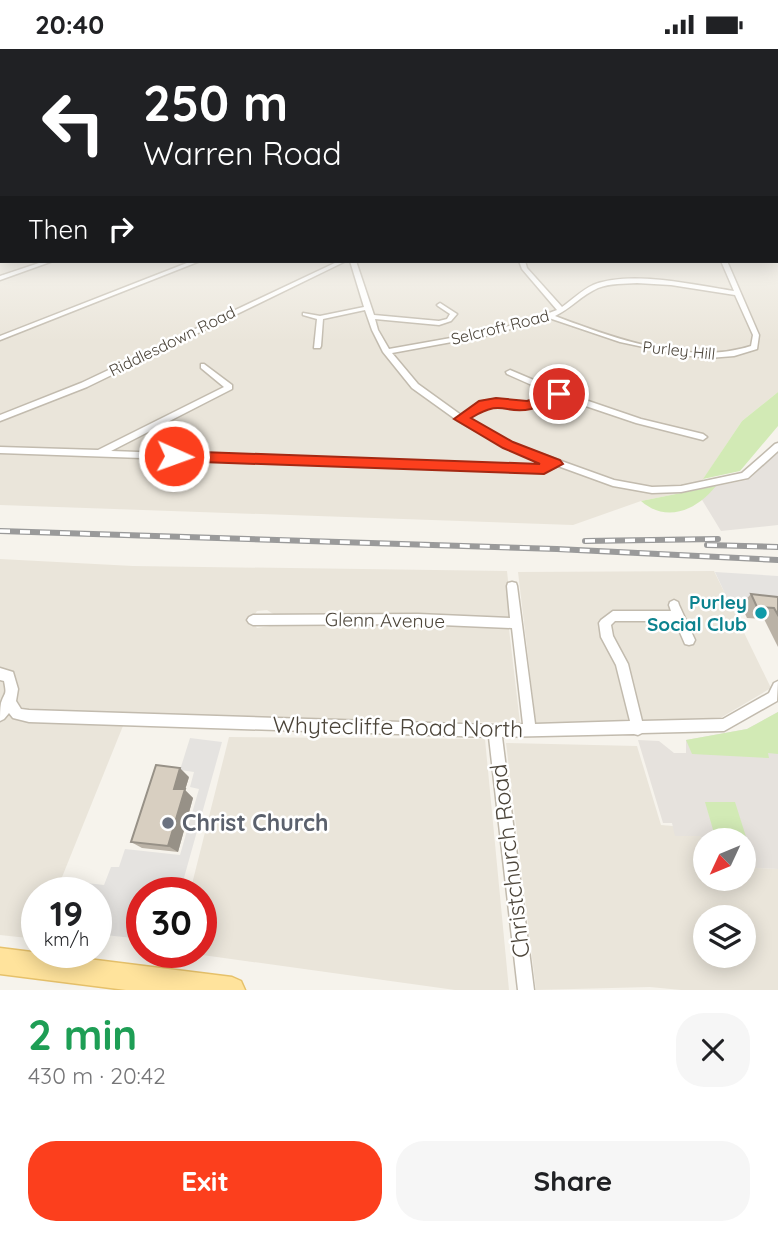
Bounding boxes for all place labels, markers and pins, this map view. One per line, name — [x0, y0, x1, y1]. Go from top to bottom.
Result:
pin — [529, 364, 589, 424]
place label: Purley Social Club — [647, 590, 747, 636]
marker: Purley Social Club — [753, 605, 769, 621]
place label: Christ Church — [182, 808, 329, 837]
marker: Christ Church — [160, 815, 176, 831]

